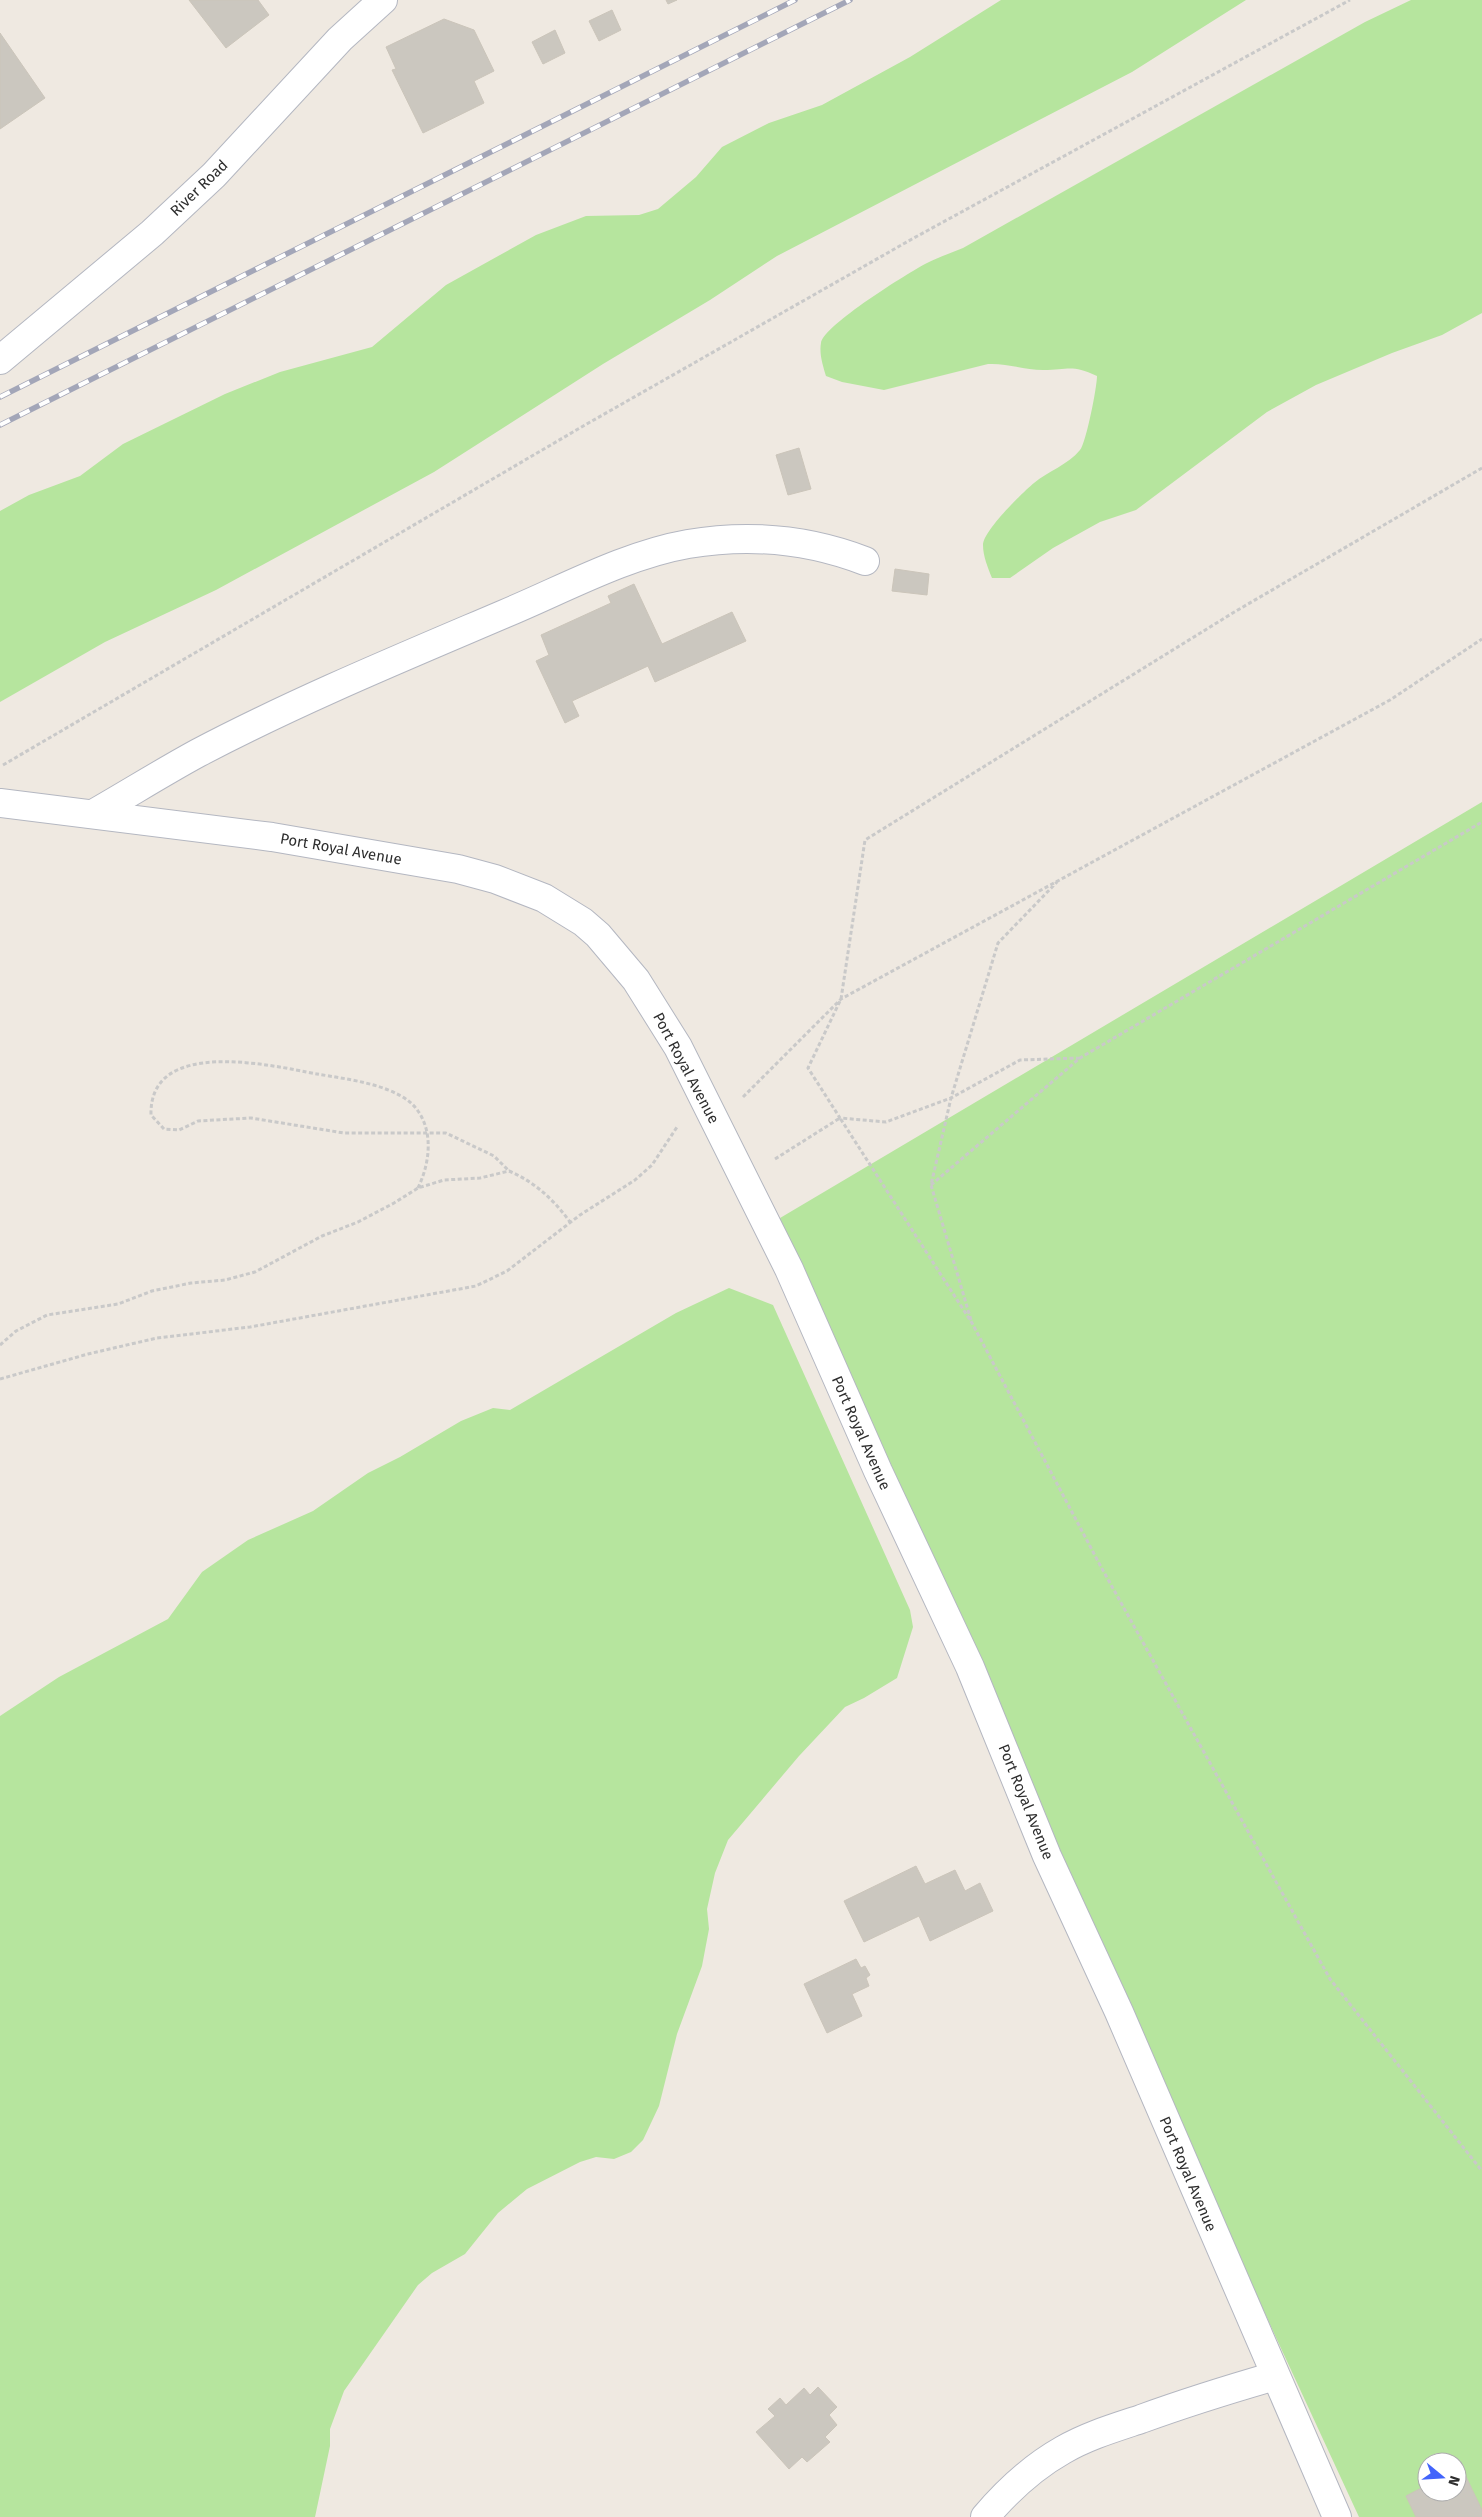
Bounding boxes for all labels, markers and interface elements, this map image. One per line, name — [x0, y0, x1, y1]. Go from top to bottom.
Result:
street label: River Road — [166, 156, 232, 220]
street label: Port Royal Avenue — [279, 829, 403, 869]
street label: Port Royal Avenue — [649, 1009, 723, 1127]
street label: Port Royal Avenue — [828, 1373, 894, 1493]
street label: Port Royal Avenue — [995, 1742, 1057, 1862]
street label: Port Royal Avenue — [1156, 2114, 1220, 2234]
north arrow — [1417, 2452, 1467, 2502]
text: N — [1444, 2474, 1463, 2488]

